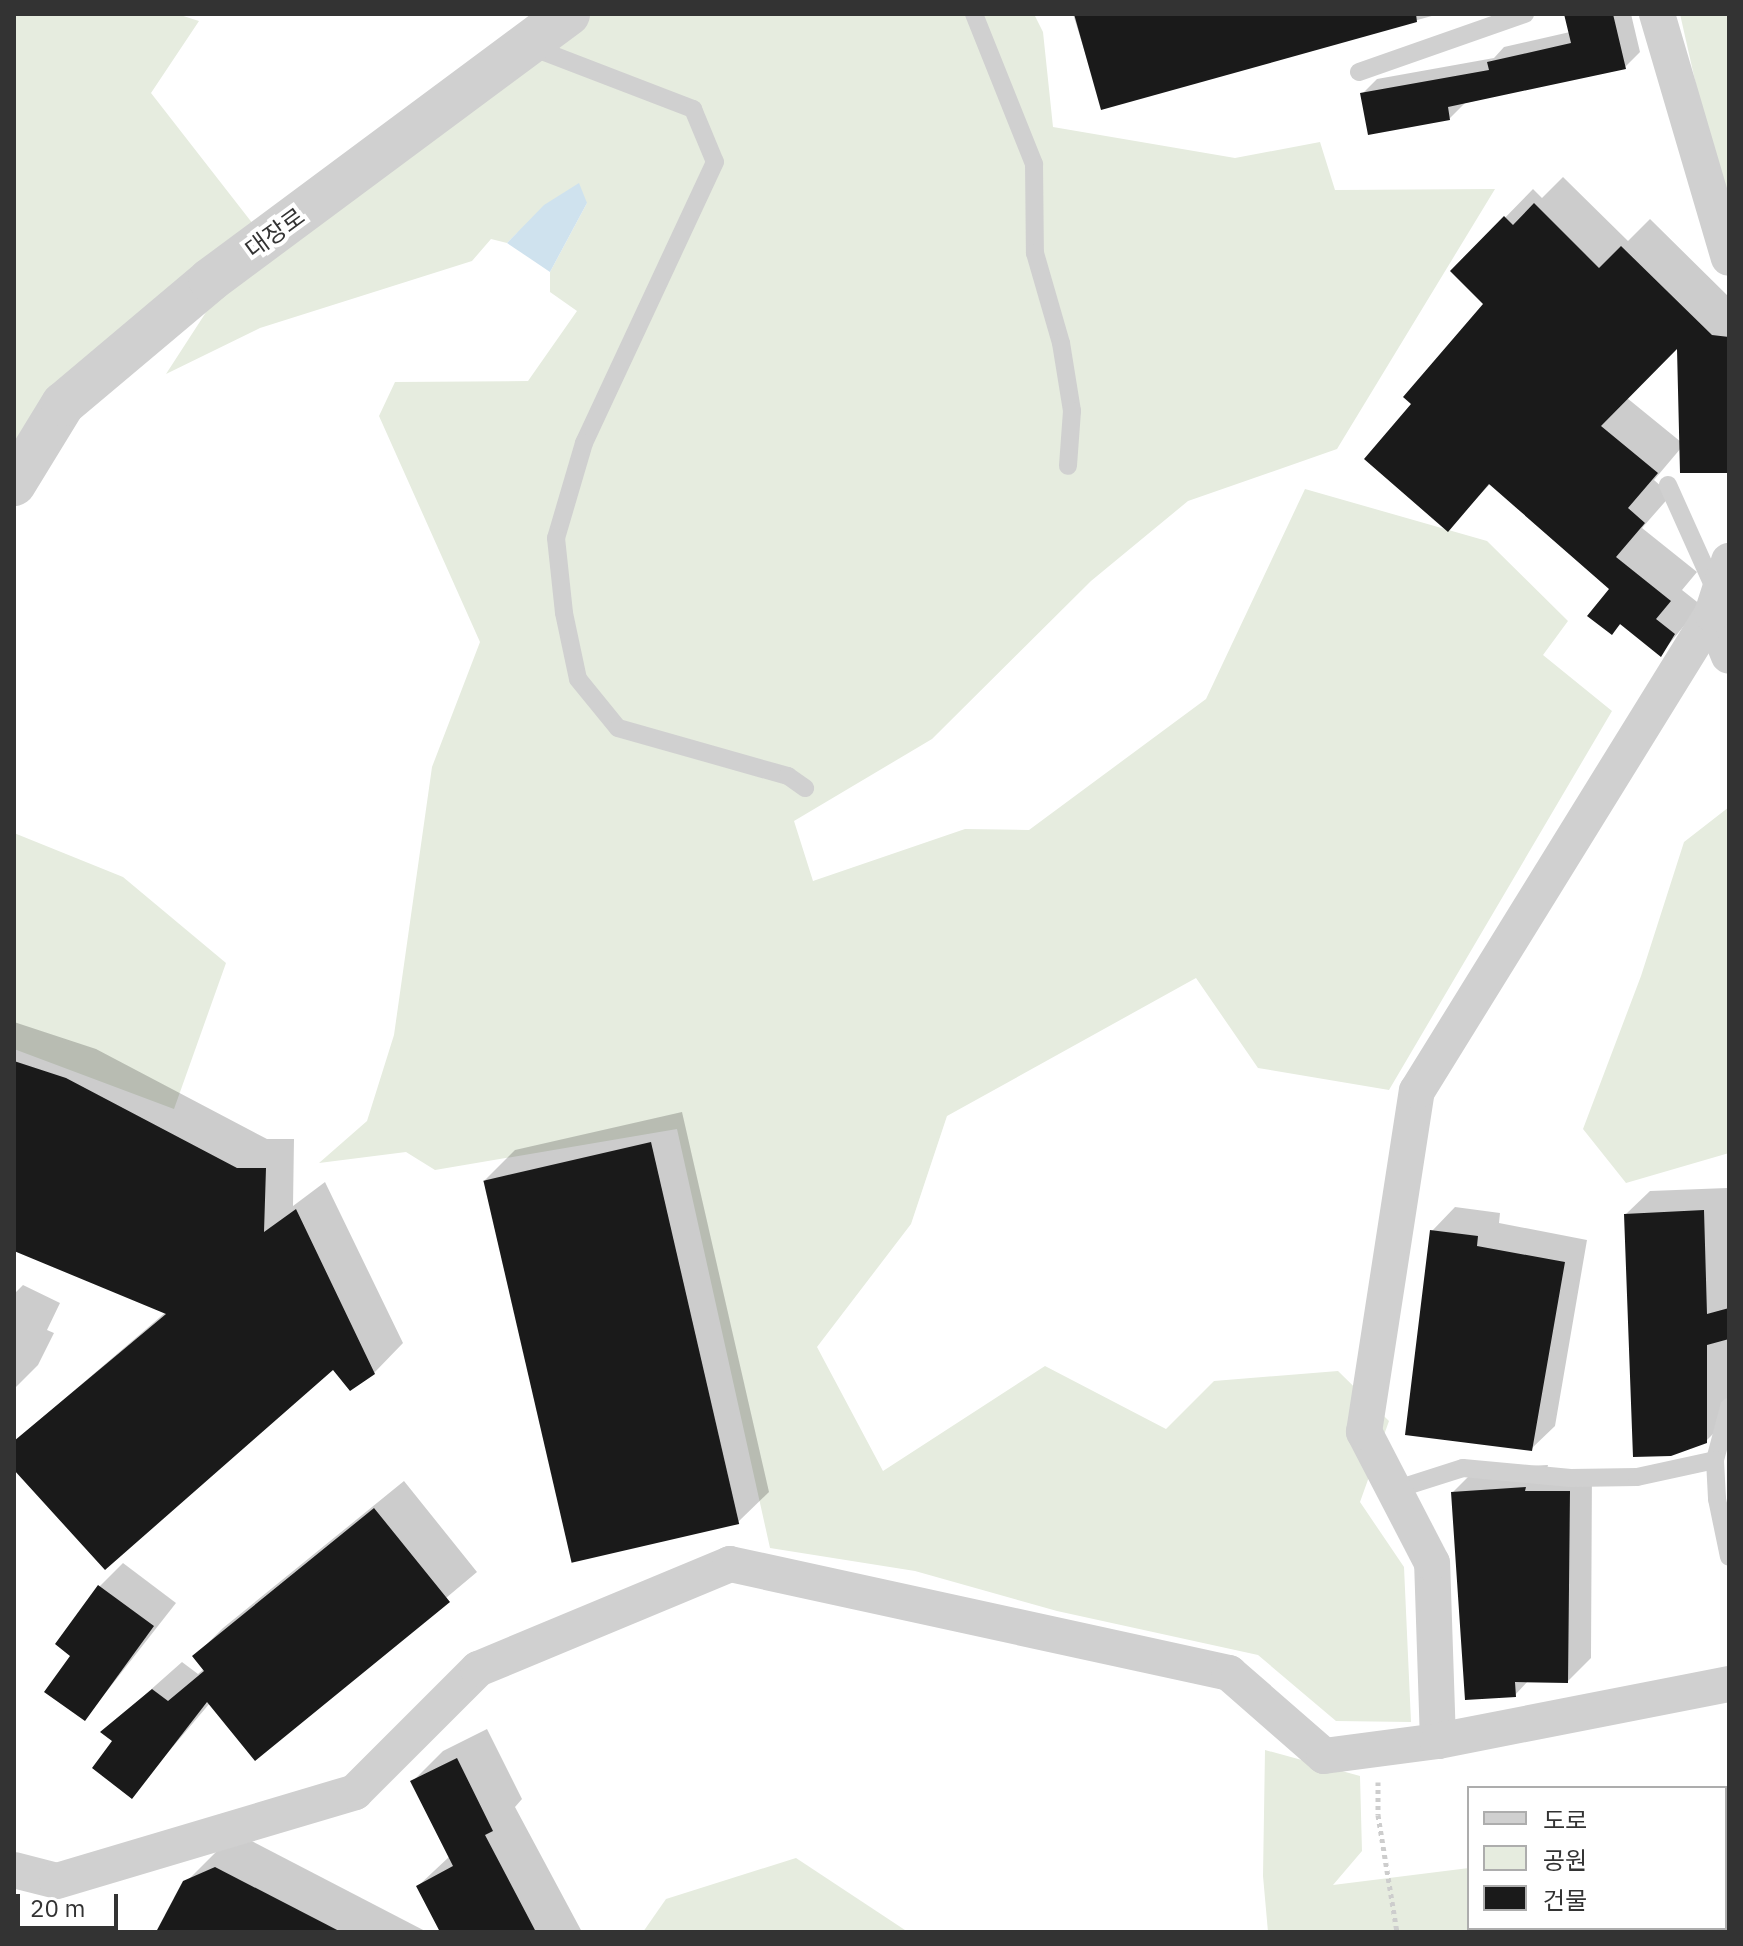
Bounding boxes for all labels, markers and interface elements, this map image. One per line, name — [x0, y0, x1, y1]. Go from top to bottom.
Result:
street label: 대장로 — [240, 202, 310, 264]
legend — [1467, 1786, 1727, 1930]
text: 도로 — [1543, 1804, 1587, 1836]
text: 공원 — [1543, 1844, 1587, 1876]
scale bar — [20, 1878, 122, 1928]
text: 건물 — [1543, 1884, 1587, 1916]
text: 20 m — [30, 1892, 85, 1924]

